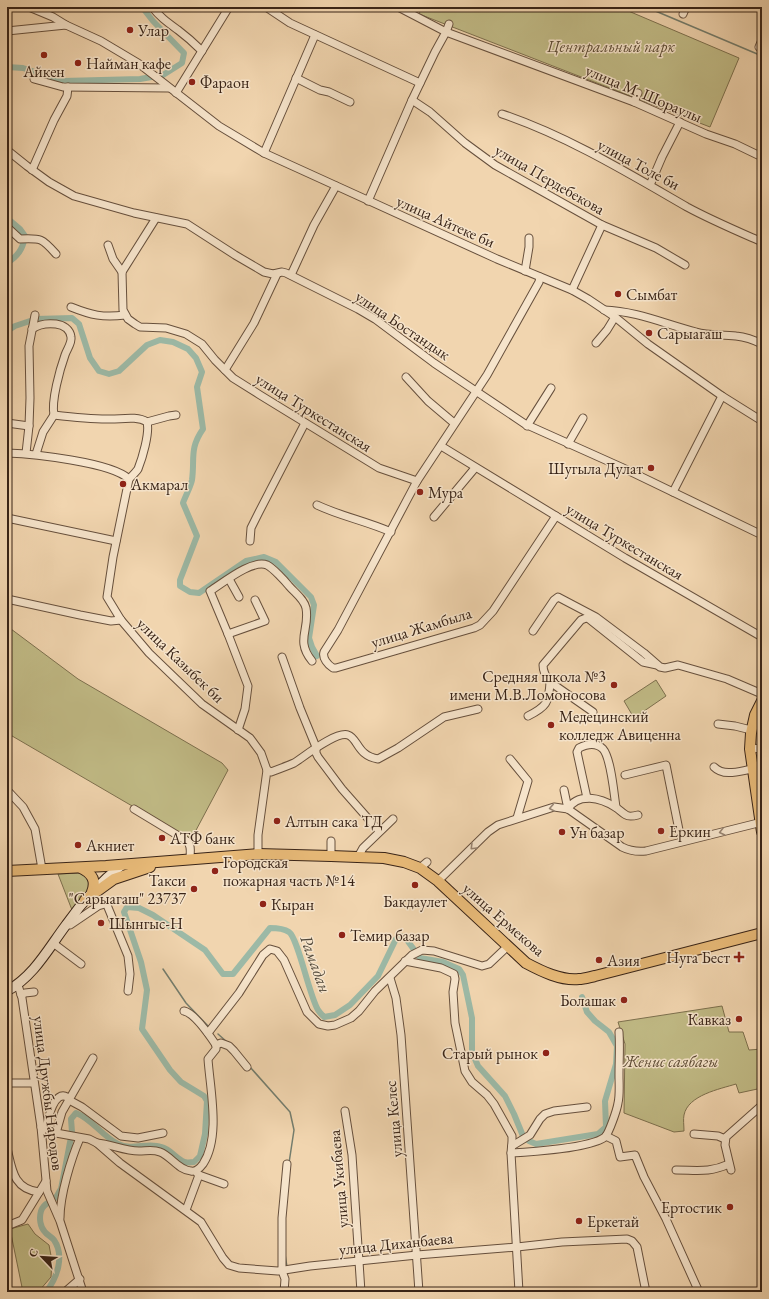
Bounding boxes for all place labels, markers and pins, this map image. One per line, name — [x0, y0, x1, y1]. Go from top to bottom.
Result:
place label: Улар — [137, 20, 169, 41]
marker: Улар — [125, 25, 135, 35]
marker: Айкен — [39, 50, 49, 60]
place label: Найман кафе — [86, 53, 171, 74]
marker: Найман кафе — [73, 58, 83, 68]
place label: Айкен — [22, 61, 65, 82]
place label: Фараон — [200, 72, 249, 93]
marker: Фараон — [187, 77, 197, 87]
place label: Сымбат — [626, 284, 678, 305]
marker: Сымбат — [613, 289, 623, 299]
place label: Сарыагаш — [657, 323, 722, 344]
marker: Сарыагаш — [644, 328, 654, 338]
place label: Шугыла Дулат — [548, 458, 643, 479]
marker: Шугыла Дулат — [646, 463, 656, 473]
place label: Акмарал — [130, 474, 188, 495]
marker: Акмарал — [118, 479, 128, 489]
place label: Мура — [428, 482, 464, 503]
marker: Мура — [415, 487, 425, 497]
place label: Средняя школа №3 имени М.В.Ломоносова — [450, 666, 607, 705]
marker: Средняя школа №3 имени М.В.Ломоносова — [609, 680, 619, 690]
place label: Медецинский колледж Авиценна — [559, 706, 682, 745]
marker: Медецинский колледж Авиценна — [546, 720, 556, 730]
place label: Алтын сака ТД — [284, 811, 383, 832]
marker: Алтын сака ТД — [272, 816, 282, 826]
place label: Еркин — [669, 821, 711, 842]
place label: Ун базар — [569, 822, 625, 843]
marker: Еркин — [656, 826, 666, 836]
marker: Ун базар — [557, 827, 567, 837]
place label: АТФ банк — [169, 828, 235, 849]
marker: АТФ банк — [157, 833, 167, 843]
place label: Акниет — [85, 835, 135, 856]
marker: Акниет — [73, 840, 83, 850]
place label: Городская пожарная часть №14 — [223, 852, 355, 891]
marker: Городская пожарная часть №14 — [210, 866, 220, 876]
place label: Такси "Сарыагаш" 23737 — [69, 870, 187, 909]
marker: Бакдаулет — [410, 880, 420, 890]
marker: Такси "Сарыагаш" 23737 — [189, 884, 199, 894]
place label: Бакдаулет — [383, 891, 447, 912]
place label: Кыран — [271, 894, 314, 915]
marker: Кыран — [258, 899, 268, 909]
place label: Шынгыс-Н — [109, 913, 183, 934]
marker: Шынгыс-Н — [96, 918, 106, 928]
place label: Темир базар — [350, 925, 430, 946]
marker: Темир базар — [337, 930, 347, 940]
place label: Нуга Бест — [666, 947, 730, 968]
place label: Азия — [606, 950, 640, 971]
marker: Нуга Бест — [733, 951, 745, 963]
marker: Азия — [594, 955, 604, 965]
place label: Болашак — [560, 990, 616, 1011]
marker: Болашак — [619, 995, 629, 1005]
place label: Кавказ — [688, 1009, 731, 1030]
marker: Кавказ — [734, 1014, 744, 1024]
place label: Старый рынок — [442, 1043, 538, 1064]
marker: Старый рынок — [541, 1048, 551, 1058]
place label: Ертостик — [661, 1197, 722, 1218]
marker: Ертостик — [725, 1202, 735, 1212]
place label: Еркетай — [587, 1211, 640, 1232]
marker: Еркетай — [574, 1216, 584, 1226]

